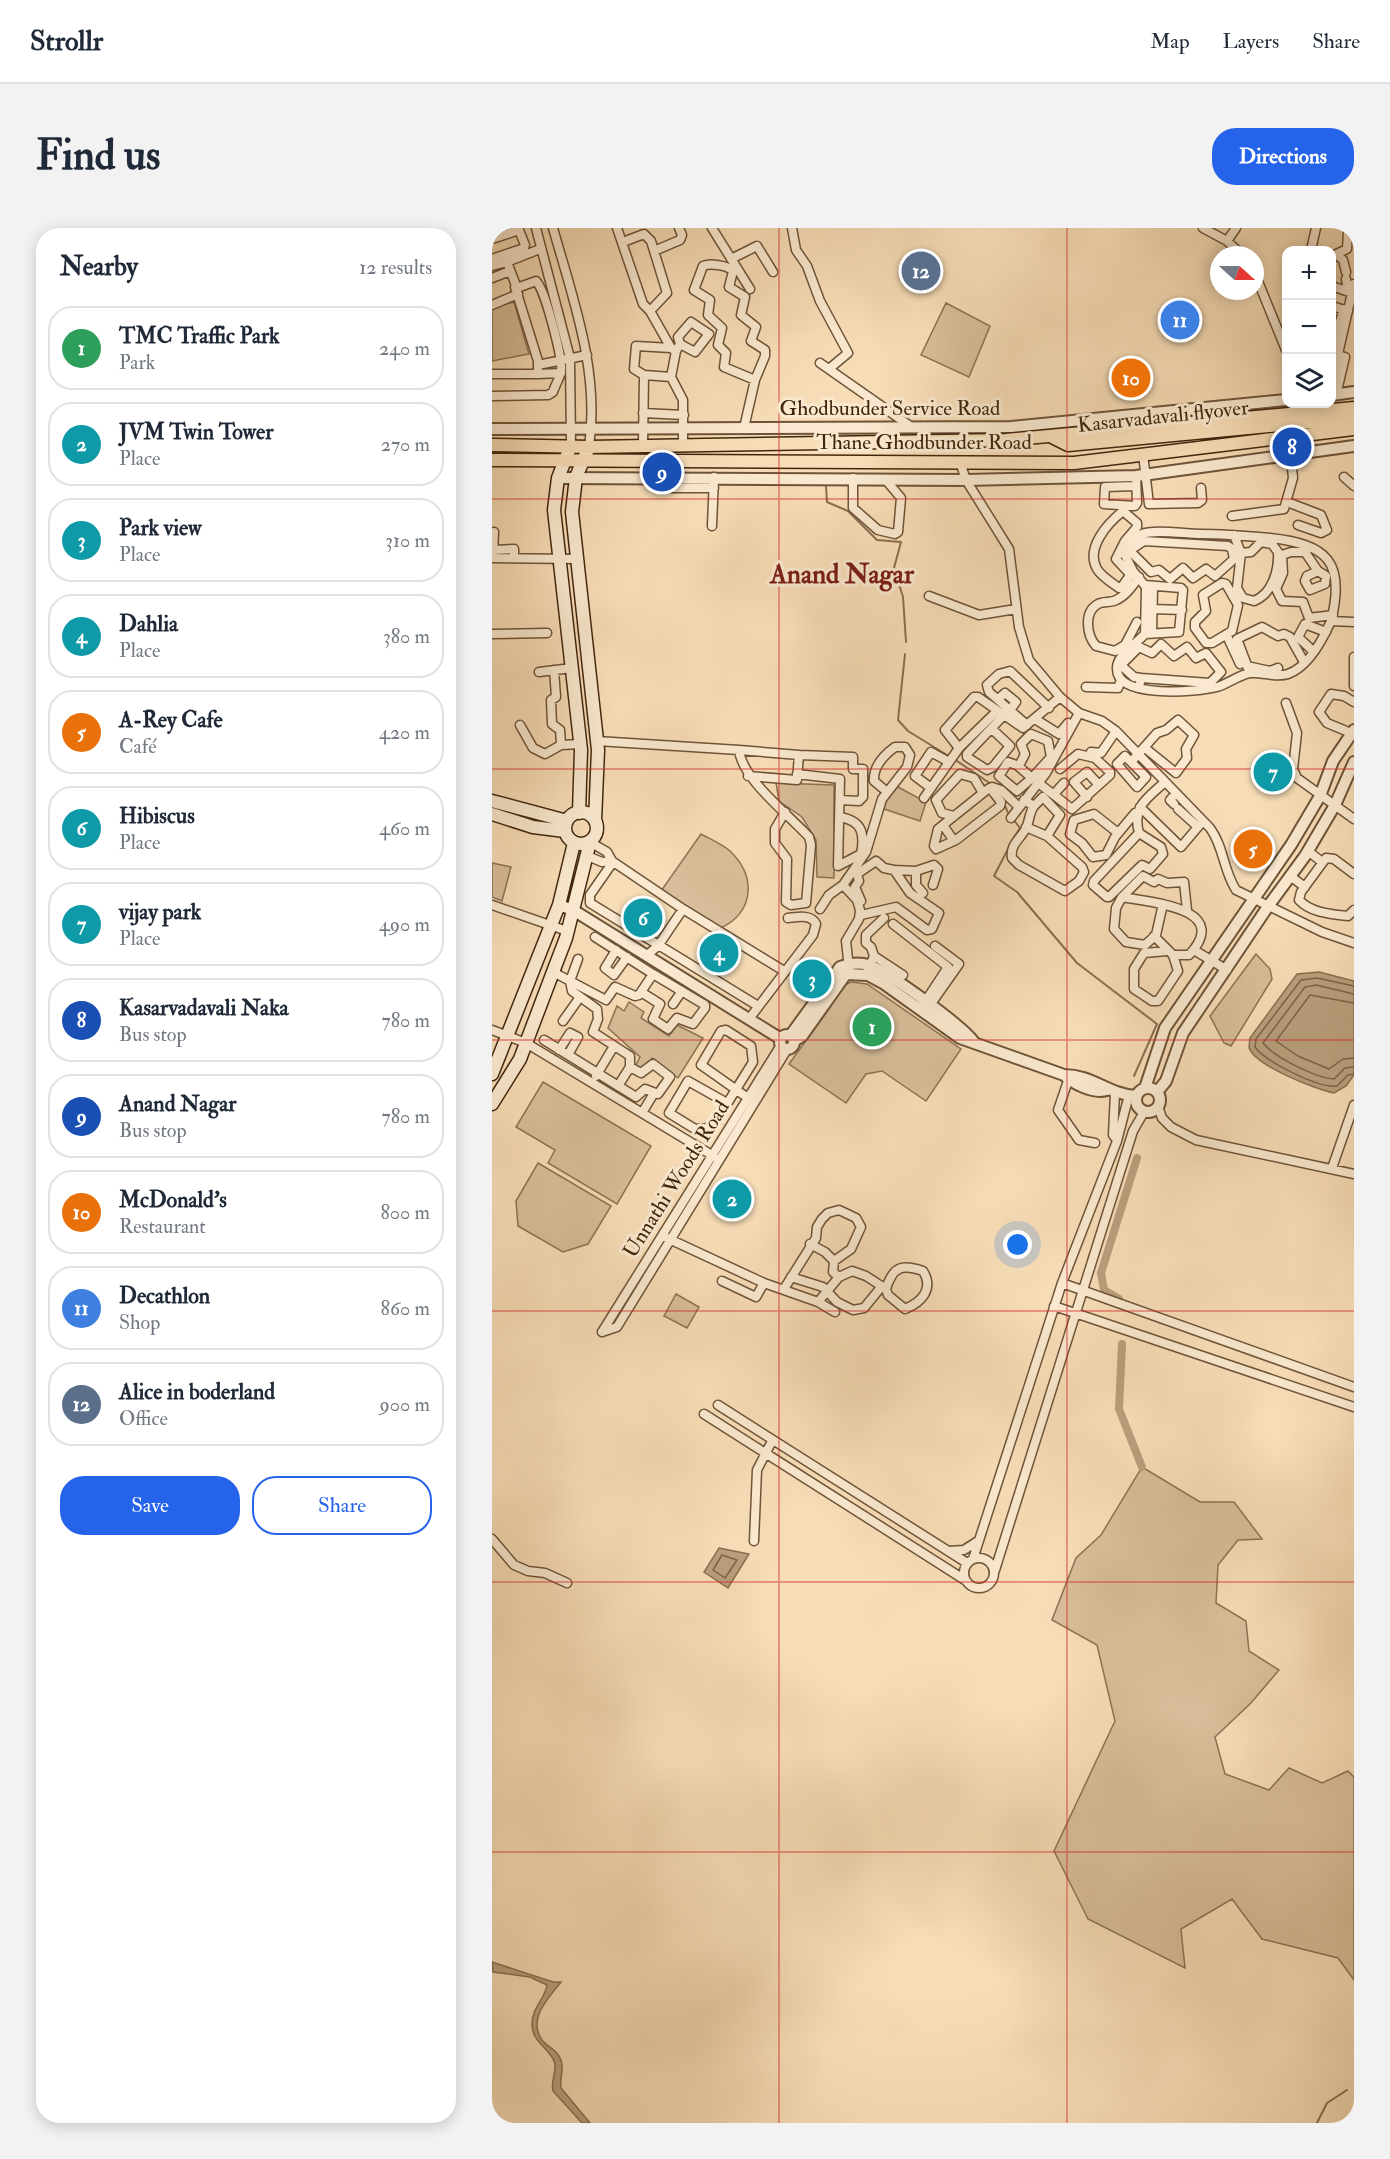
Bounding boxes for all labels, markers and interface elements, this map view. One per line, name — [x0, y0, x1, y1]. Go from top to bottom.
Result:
text: Strollr — [30, 24, 103, 59]
text: Map — [1150, 28, 1190, 55]
text: Layers — [1223, 28, 1279, 55]
text: Share — [1312, 28, 1360, 55]
button: Directions — [1212, 128, 1354, 185]
text: Find us — [36, 130, 160, 182]
north arrow — [1210, 246, 1264, 300]
map controls — [1282, 246, 1336, 408]
button: + — [1282, 246, 1336, 300]
pin: 12 — [902, 248, 940, 294]
text: Nearby — [60, 251, 138, 283]
text: 12 results — [359, 255, 432, 280]
pin: 11 — [1160, 298, 1200, 343]
button: − — [1282, 300, 1336, 354]
text: TMC Traffic Park — [119, 322, 280, 350]
text: 1 — [78, 336, 85, 361]
text: 240 m — [379, 336, 430, 361]
text: Park — [119, 350, 155, 375]
button: layers — [1282, 354, 1336, 408]
pin: 10 — [1112, 356, 1150, 400]
street label: Kasarvadavali flyover — [1076, 394, 1250, 439]
street label: Ghodbunder Service Road — [780, 395, 1001, 422]
text: JVM Twin Tower — [119, 418, 273, 446]
pin: 8 — [1272, 424, 1312, 470]
street label: Thane Ghodbunder Road — [816, 429, 1032, 456]
text: 2 — [76, 432, 87, 457]
text: 270 m — [381, 432, 430, 457]
text: Place — [119, 446, 160, 471]
pin: 9 — [642, 450, 682, 494]
text: Park view — [119, 514, 202, 542]
text: 3 — [78, 528, 85, 553]
text: 310 m — [385, 528, 430, 553]
text: Place — [119, 542, 160, 567]
district label: Anand Nagar — [769, 558, 915, 592]
text: Dahlia — [119, 610, 178, 638]
text: 4 — [76, 624, 87, 649]
text: 380 m — [383, 624, 430, 649]
text: Place — [119, 638, 160, 663]
text: A-Rey Cafe — [119, 706, 223, 734]
text: 5 — [77, 720, 86, 745]
text: 420 m — [379, 720, 430, 745]
text: Café — [119, 734, 157, 759]
pin: 7 — [1254, 750, 1292, 794]
text: Hibiscus — [119, 802, 195, 830]
text: 6 — [76, 816, 87, 841]
text: 460 m — [379, 816, 430, 841]
pin: 5 — [1234, 826, 1272, 872]
text: Place — [119, 830, 160, 855]
pin: 6 — [624, 896, 662, 940]
text: vijay park — [119, 898, 201, 926]
text: 7 — [77, 912, 86, 937]
text: 490 m — [379, 912, 430, 937]
text: Place — [119, 926, 160, 951]
pin: 4 — [700, 930, 738, 976]
pin: 3 — [792, 956, 832, 1002]
text: Kasarvadavali Naka — [119, 994, 289, 1022]
pin: 1 — [852, 1004, 892, 1050]
text: 8 — [77, 1008, 86, 1033]
text: 780 m — [381, 1008, 430, 1033]
text: Bus stop — [119, 1022, 187, 1047]
text: Anand Nagar — [119, 1090, 236, 1118]
street label: Unnathi Woods Road — [617, 1095, 736, 1263]
text: 9 — [76, 1104, 87, 1129]
text: 780 m — [381, 1104, 430, 1129]
text: Bus stop — [119, 1118, 187, 1143]
pin: 2 — [712, 1176, 752, 1222]
text: McDonald's — [119, 1186, 227, 1214]
text: 10 — [73, 1200, 90, 1225]
text: 800 m — [380, 1200, 430, 1225]
text: Restaurant — [119, 1214, 206, 1239]
your location — [1003, 1230, 1032, 1259]
text: Decathlon — [119, 1282, 210, 1310]
text: 11 — [74, 1296, 89, 1321]
text: 860 m — [381, 1296, 430, 1321]
text: Shop — [119, 1310, 160, 1335]
text: Alice in boderland — [119, 1378, 275, 1406]
text: 12 — [73, 1392, 90, 1417]
text: 900 m — [380, 1392, 430, 1417]
text: Office — [119, 1406, 168, 1431]
button: Save — [60, 1476, 240, 1535]
button: Share — [252, 1476, 432, 1535]

